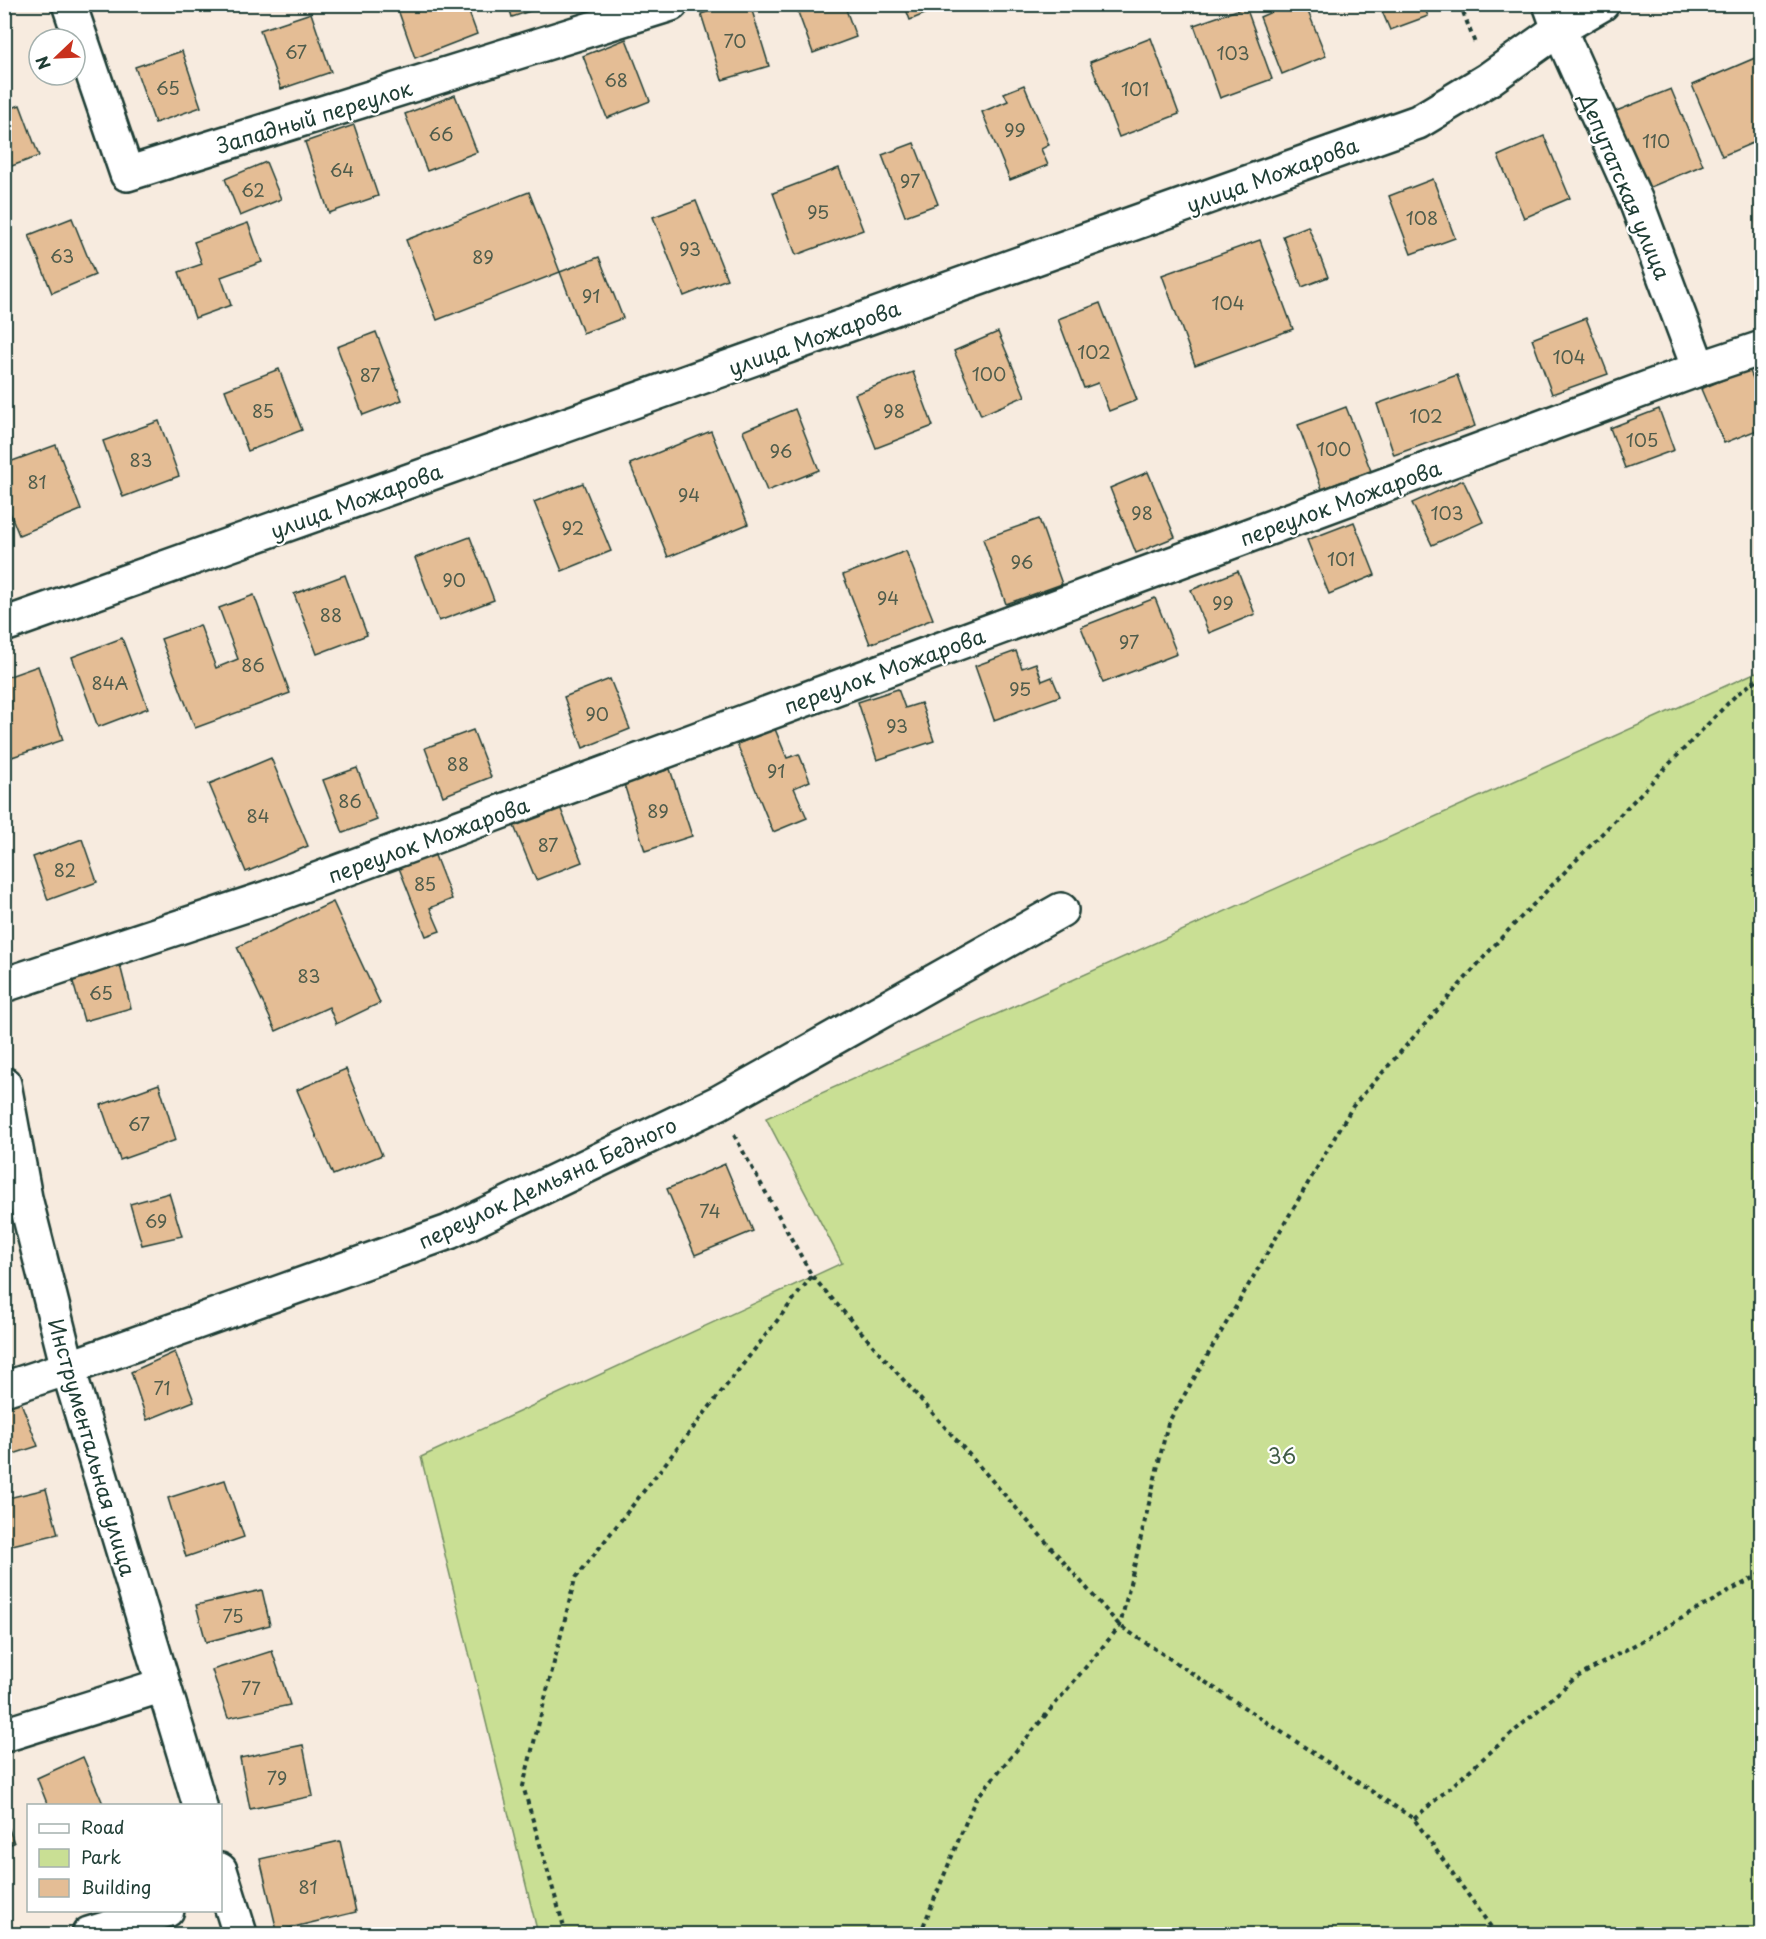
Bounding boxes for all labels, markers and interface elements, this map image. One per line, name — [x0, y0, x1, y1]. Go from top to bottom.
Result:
north arrow — [27, 27, 87, 87]
house number: 70 — [724, 27, 746, 54]
house number: 67 — [285, 38, 307, 65]
house number: 103 — [1216, 39, 1250, 66]
text: N — [29, 53, 56, 74]
house number: 68 — [604, 66, 628, 93]
street label: Западный переулок — [212, 71, 416, 161]
house number: 65 — [156, 74, 180, 101]
house number: 101 — [1121, 75, 1149, 102]
street label: Депутатская улица — [1572, 87, 1680, 285]
house number: 99 — [1004, 116, 1026, 143]
house number: 66 — [429, 120, 453, 147]
house number: 110 — [1642, 127, 1670, 154]
street label: улица Можарова — [1182, 128, 1362, 220]
house number: 64 — [330, 156, 354, 183]
house number: 97 — [900, 167, 920, 194]
house number: 62 — [241, 176, 265, 203]
house number: 95 — [807, 198, 829, 225]
house number: 108 — [1406, 204, 1438, 231]
house number: 93 — [679, 235, 701, 262]
house number: 63 — [50, 242, 74, 269]
house number: 89 — [472, 243, 494, 270]
house number: 91 — [582, 282, 600, 309]
house number: 104 — [1211, 289, 1245, 316]
street label: улица Можарова — [724, 291, 904, 383]
house number: 102 — [1077, 338, 1111, 365]
house number: 104 — [1552, 343, 1586, 370]
house number: 100 — [972, 360, 1006, 387]
house number: 87 — [360, 361, 380, 388]
house number: 85 — [252, 397, 274, 424]
house number: 98 — [883, 397, 905, 424]
house number: 102 — [1409, 402, 1443, 429]
house number: 105 — [1626, 426, 1658, 453]
house number: 100 — [1317, 435, 1351, 462]
house number: 96 — [770, 437, 792, 464]
house number: 83 — [130, 446, 152, 473]
street label: переулок Можарова — [1235, 451, 1445, 553]
street label: улица Можарова — [266, 454, 446, 546]
house number: 81 — [27, 468, 47, 495]
house number: 94 — [678, 481, 700, 508]
house number: 98 — [1131, 499, 1153, 526]
house number: 103 — [1430, 499, 1464, 526]
house number: 92 — [562, 514, 584, 541]
house number: 101 — [1327, 545, 1355, 572]
house number: 96 — [1011, 548, 1033, 575]
house number: 90 — [442, 566, 466, 593]
house number: 94 — [877, 584, 899, 611]
house number: 99 — [1212, 589, 1234, 616]
house number: 88 — [320, 601, 342, 628]
street label: переулок Можарова — [779, 619, 989, 721]
house number: 97 — [1119, 628, 1139, 655]
house number: 86 — [241, 651, 265, 678]
house number: 84А — [92, 669, 129, 696]
house number: 95 — [1009, 675, 1031, 702]
house number: 90 — [585, 700, 609, 727]
house number: 93 — [886, 712, 908, 739]
house number: 88 — [447, 750, 469, 777]
house number: 91 — [767, 757, 785, 784]
house number: 86 — [338, 787, 362, 814]
street label: переулок Можарова — [323, 788, 533, 890]
house number: 89 — [647, 797, 669, 824]
house number: 84 — [246, 802, 270, 829]
house number: 87 — [538, 831, 558, 858]
house number: 82 — [54, 856, 76, 883]
house number: 85 — [414, 870, 436, 897]
house number: 83 — [298, 962, 320, 989]
house number: 65 — [89, 979, 113, 1006]
street label: переулок Демьяна Бедного — [412, 1108, 682, 1256]
house number: 67 — [128, 1110, 150, 1137]
house number: 74 — [699, 1197, 721, 1224]
house number: 69 — [145, 1207, 167, 1234]
street label: Инструментальная улица — [41, 1314, 145, 1580]
house number: 71 — [154, 1374, 170, 1401]
park label: 36 — [1268, 1439, 1296, 1471]
house number: 75 — [223, 1602, 244, 1629]
house number: 77 — [241, 1674, 261, 1701]
house number: 79 — [267, 1764, 287, 1791]
legend — [27, 1804, 222, 1912]
text: Road — [81, 1813, 125, 1840]
text: Park — [81, 1843, 121, 1870]
text: Building — [81, 1873, 151, 1900]
house number: 81 — [298, 1873, 318, 1900]

